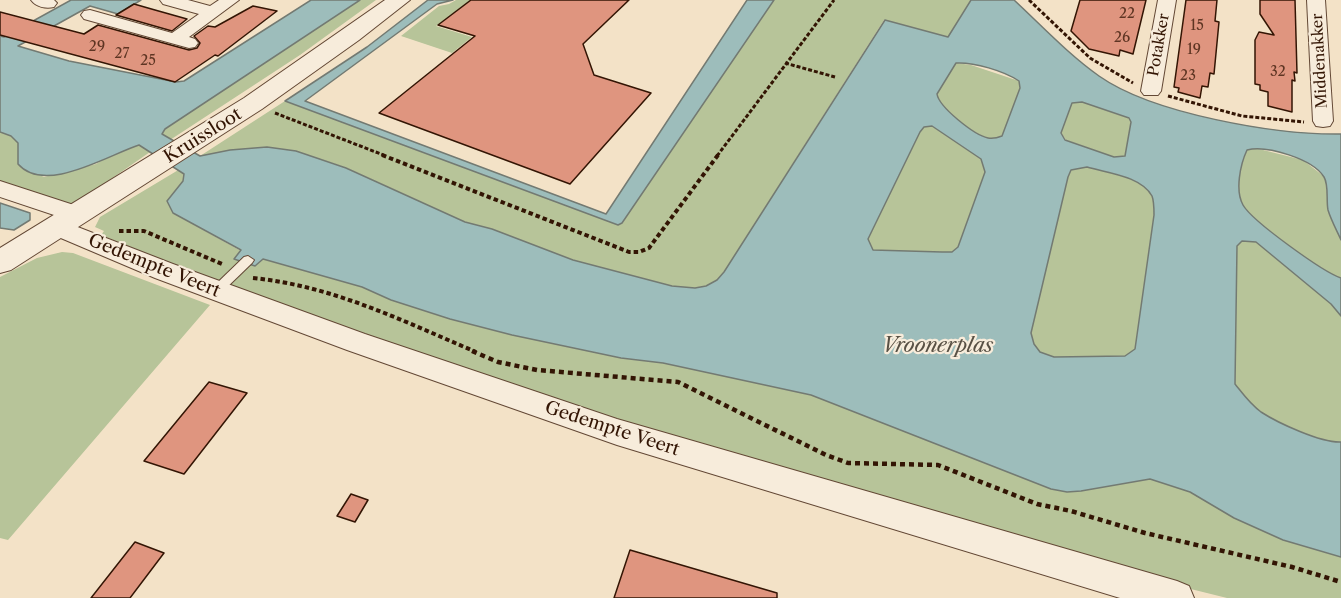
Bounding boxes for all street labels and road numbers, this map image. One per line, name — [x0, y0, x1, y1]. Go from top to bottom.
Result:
street label: Potakker — [1145, 12, 1173, 78]
street label: Middenakker — [1309, 13, 1331, 109]
street label: Kruissloot — [160, 104, 246, 168]
street label: Gedempte Veert — [85, 230, 223, 302]
street label: Gedempte Veert — [542, 397, 682, 461]

